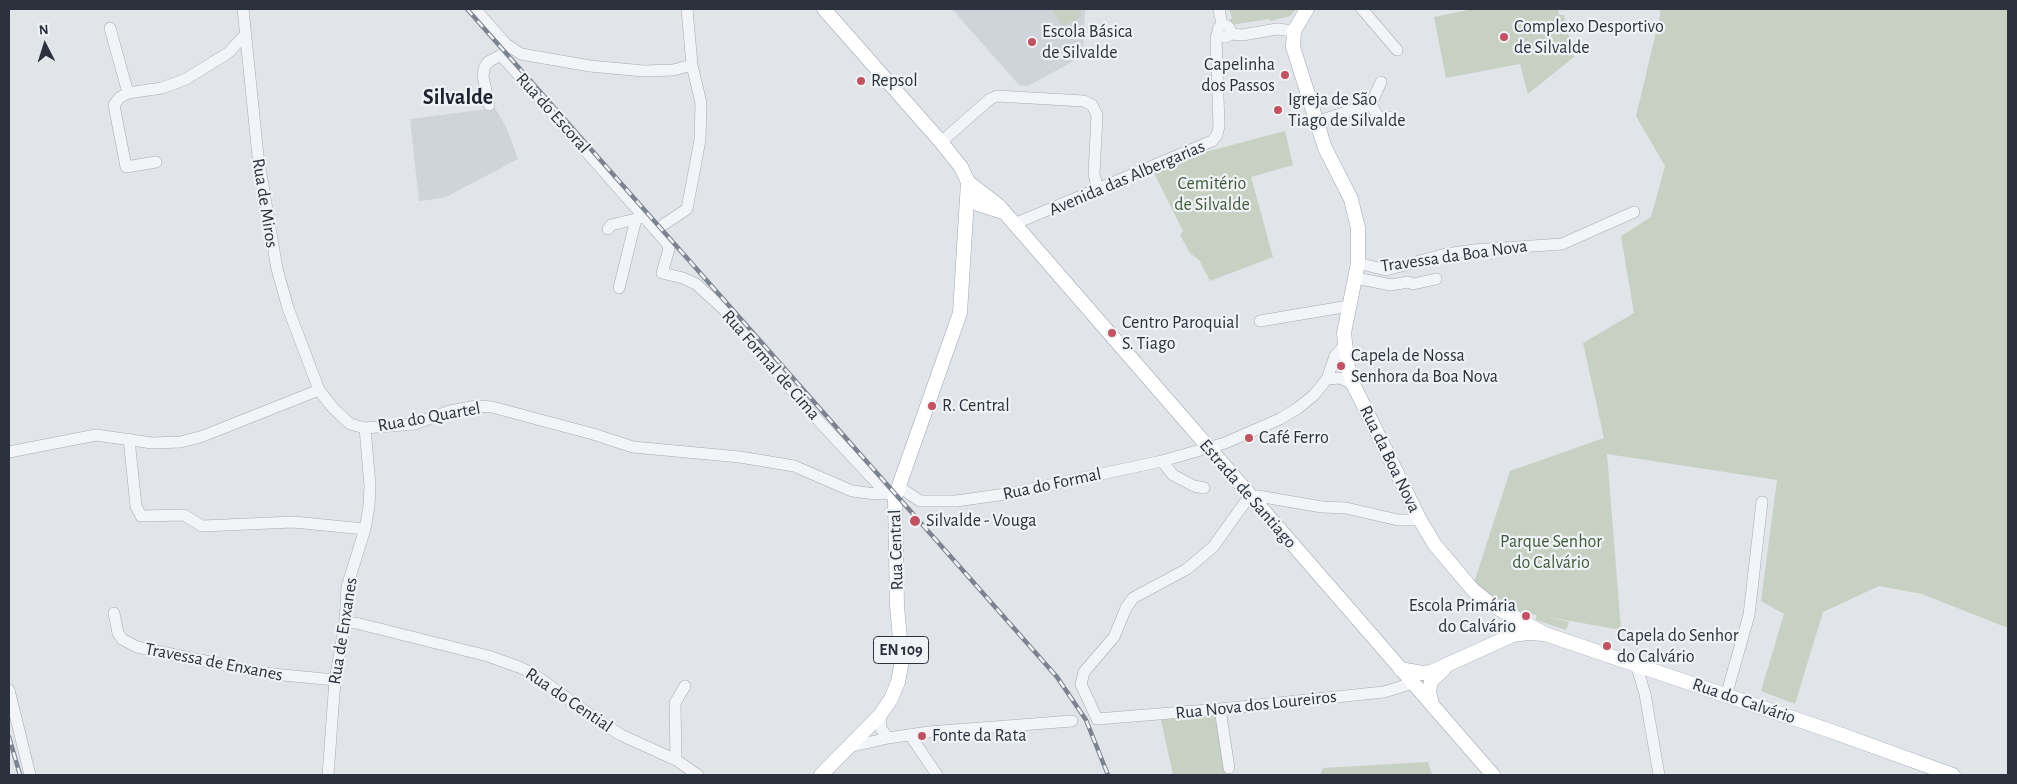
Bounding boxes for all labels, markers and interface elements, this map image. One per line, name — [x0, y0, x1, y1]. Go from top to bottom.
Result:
place label: Complexo Desportivo de Silvalde — [1514, 16, 1664, 58]
north arrow — [20, 20, 70, 70]
place label: Escola Básica de Silvalde — [1042, 21, 1133, 64]
text: N — [38, 23, 49, 37]
marker: Complexo Desportivo de Silvalde — [1498, 31, 1510, 43]
marker: Escola Básica de Silvalde — [1026, 36, 1038, 48]
place label: Capelinha dos Passos — [1201, 54, 1275, 96]
street label: Rua do Escoral — [511, 68, 595, 158]
marker: Capelinha dos Passos — [1279, 69, 1291, 81]
place label: Repsol — [871, 70, 918, 92]
marker: Repsol — [855, 75, 867, 87]
district label: Silvalde — [423, 84, 493, 110]
place label: Igreja de São Tiago de Silvalde — [1288, 89, 1406, 132]
marker: Igreja de São Tiago de Silvalde — [1272, 104, 1284, 116]
street label: Avenida das Albergarias — [1046, 135, 1208, 221]
street label: Rua de Miros — [247, 157, 283, 249]
park label: Cemitério de Silvalde — [1174, 173, 1250, 215]
street label: Travessa da Boa Nova — [1379, 235, 1529, 277]
street label: Rua Formal de Cima — [717, 306, 825, 424]
place label: Centro Paroquial S. Tiago — [1122, 312, 1239, 354]
marker: Centro Paroquial S. Tiago — [1106, 327, 1118, 339]
place label: Capela de Nossa Senhora da Boa Nova — [1351, 345, 1498, 388]
marker: Capela de Nossa Senhora da Boa Nova — [1335, 360, 1347, 372]
place label: R. Central — [942, 395, 1010, 417]
street label: Rua do Quartel — [376, 397, 482, 437]
marker: R. Central — [926, 400, 938, 412]
street label: Rua da Boa Nova — [1355, 402, 1425, 516]
place label: Café Ferro — [1259, 427, 1329, 449]
marker: Café Ferro — [1243, 432, 1255, 444]
street label: Estrada de Santiago — [1195, 435, 1301, 553]
street label: Rua do Formal — [1001, 463, 1103, 505]
street label: Rua Central — [884, 509, 908, 591]
place label: Silvalde - Vouga — [926, 510, 1037, 532]
marker: Silvalde - Vouga — [908, 514, 922, 528]
park label: Parque Senhor do Calvário — [1500, 531, 1602, 574]
street label: Rua de Enxanes — [324, 576, 362, 686]
place label: Escola Primária do Calvário — [1409, 595, 1516, 638]
marker: Escola Primária do Calvário — [1520, 610, 1532, 622]
place label: Capela do Senhor do Calvário — [1617, 625, 1739, 668]
road number: EN 109 — [874, 636, 928, 664]
street label: Travessa de Enxanes — [143, 638, 285, 686]
marker: Capela do Senhor do Calvário — [1601, 640, 1613, 652]
street label: Rua do Cential — [521, 663, 617, 737]
street label: Rua do Calvário — [1690, 673, 1798, 729]
street label: Rua Nova dos Loureiros — [1174, 686, 1338, 724]
place label: Fonte da Rata — [932, 725, 1026, 747]
marker: Fonte da Rata — [916, 730, 928, 742]

